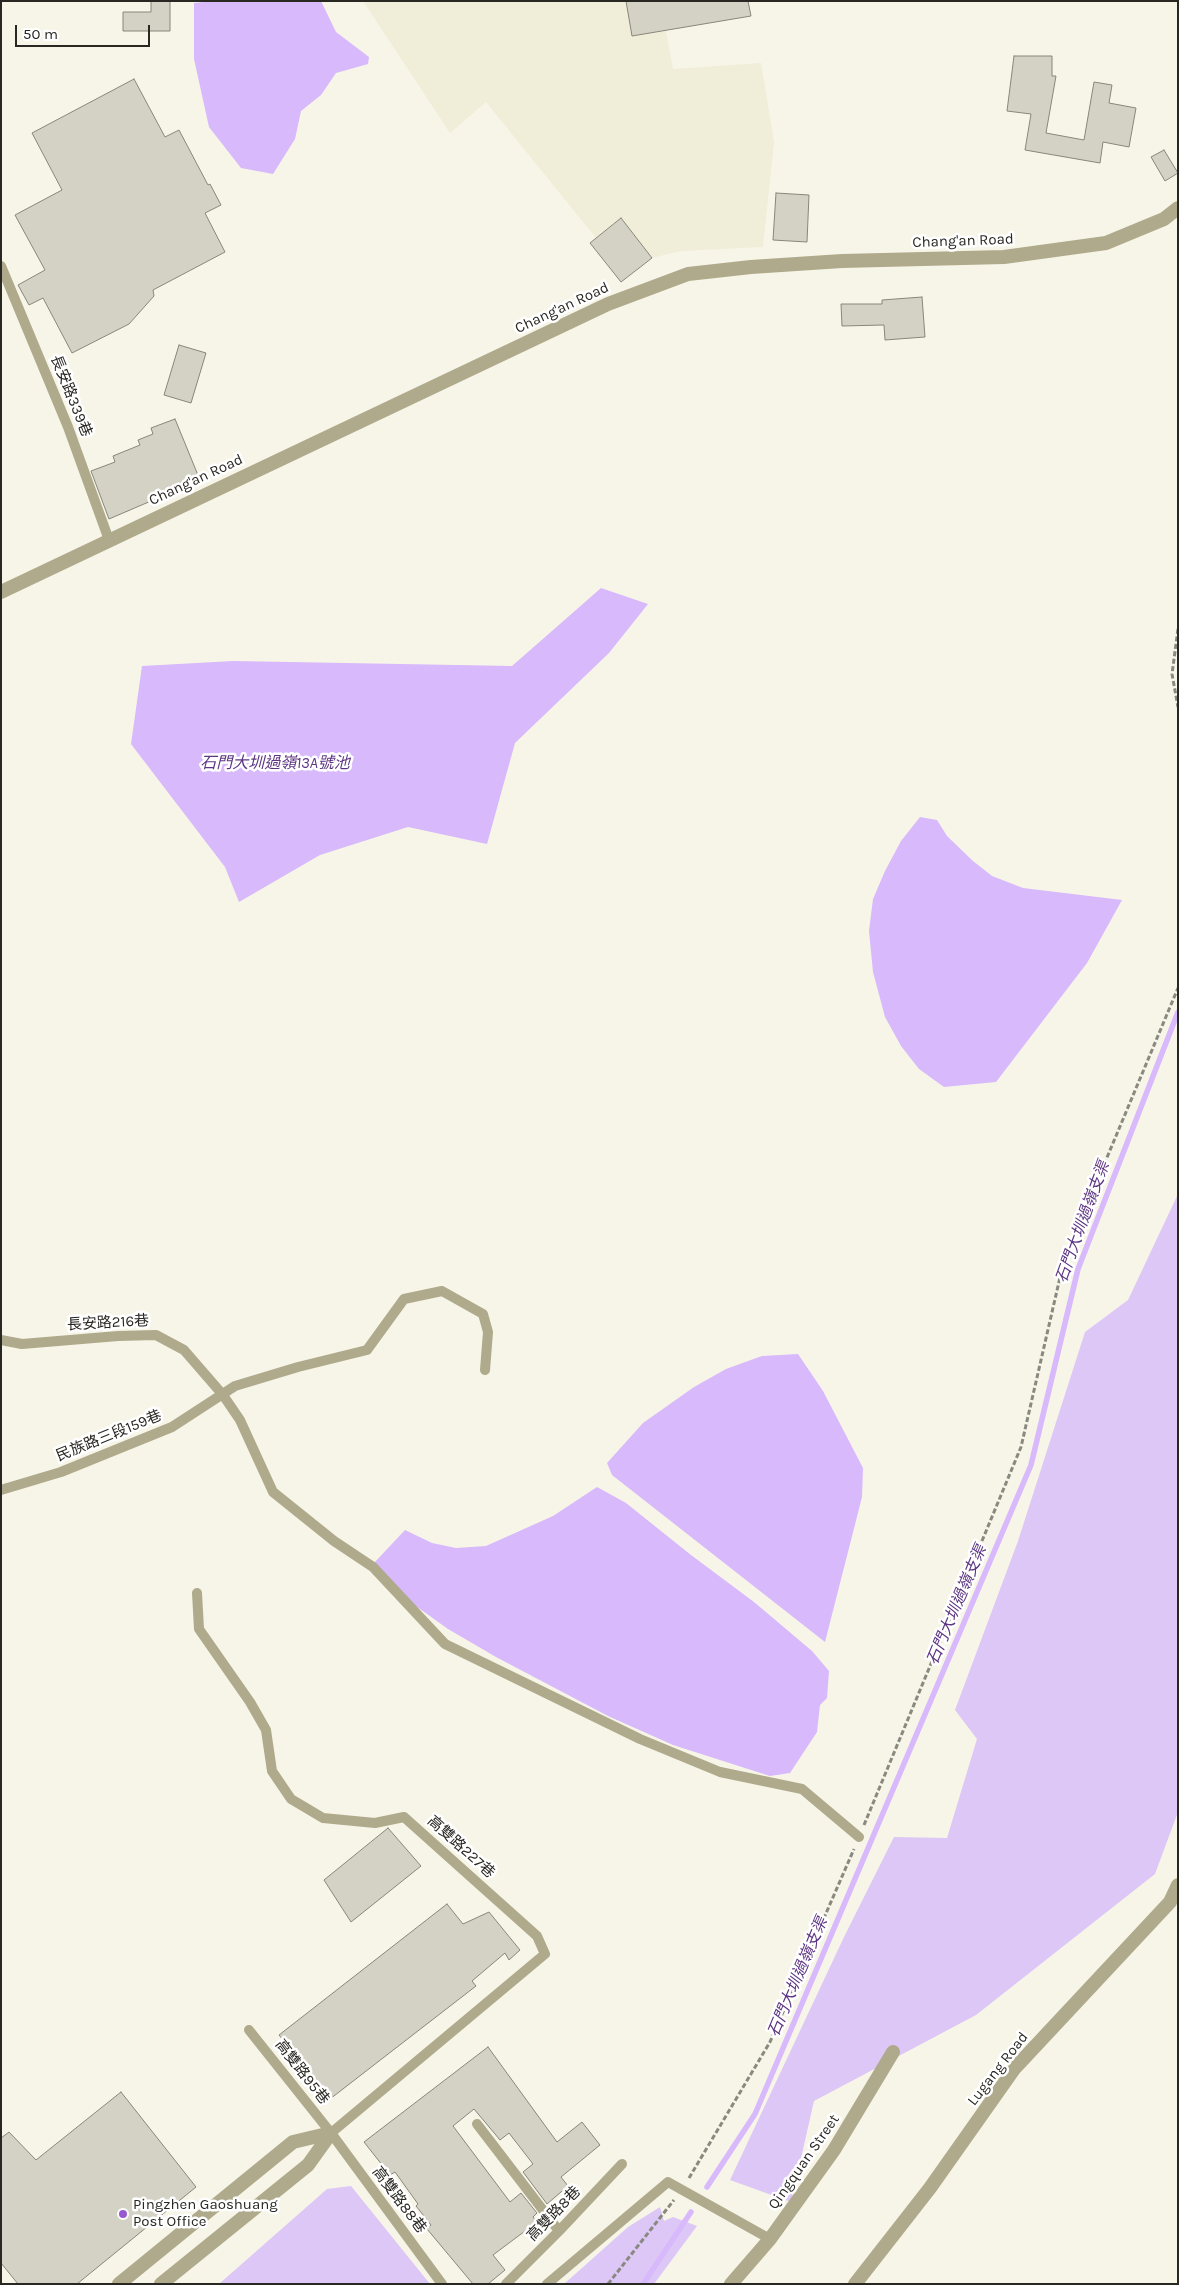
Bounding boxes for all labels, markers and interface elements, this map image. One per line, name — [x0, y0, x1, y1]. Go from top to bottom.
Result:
scale bar — [18, 15, 152, 47]
text: 50 m — [23, 25, 58, 43]
street label: Chang'an Road — [912, 230, 1014, 252]
street label: Chang'an Road — [512, 278, 612, 338]
street label: 長安路339巷 — [46, 353, 96, 439]
street label: Chang'an Road — [146, 450, 246, 510]
water label: 石門大圳過嶺13A號池 — [200, 753, 350, 773]
water label: 石門大圳過嶺支渠 — [1052, 1159, 1114, 1285]
street label: 長安路216巷 — [66, 1312, 150, 1334]
street label: 民族路三段159巷 — [54, 1407, 164, 1465]
water label: 石門大圳過嶺支渠 — [923, 1542, 991, 1668]
street label: 高雙路227巷 — [424, 1812, 498, 1882]
water label: 石門大圳過嶺支渠 — [764, 1914, 832, 2040]
street label: Lugang Road — [964, 2029, 1032, 2109]
street label: 高雙路95巷 — [271, 2036, 333, 2108]
street label: Qingquan Street — [765, 2111, 843, 2213]
street label: 高雙路88巷 — [368, 2163, 430, 2237]
street label: 高雙路8巷 — [523, 2183, 585, 2245]
place label: Pingzhen Gaoshuang Post Office — [133, 2196, 278, 2231]
marker: Pingzhen Gaoshuang Post Office — [117, 2208, 129, 2220]

